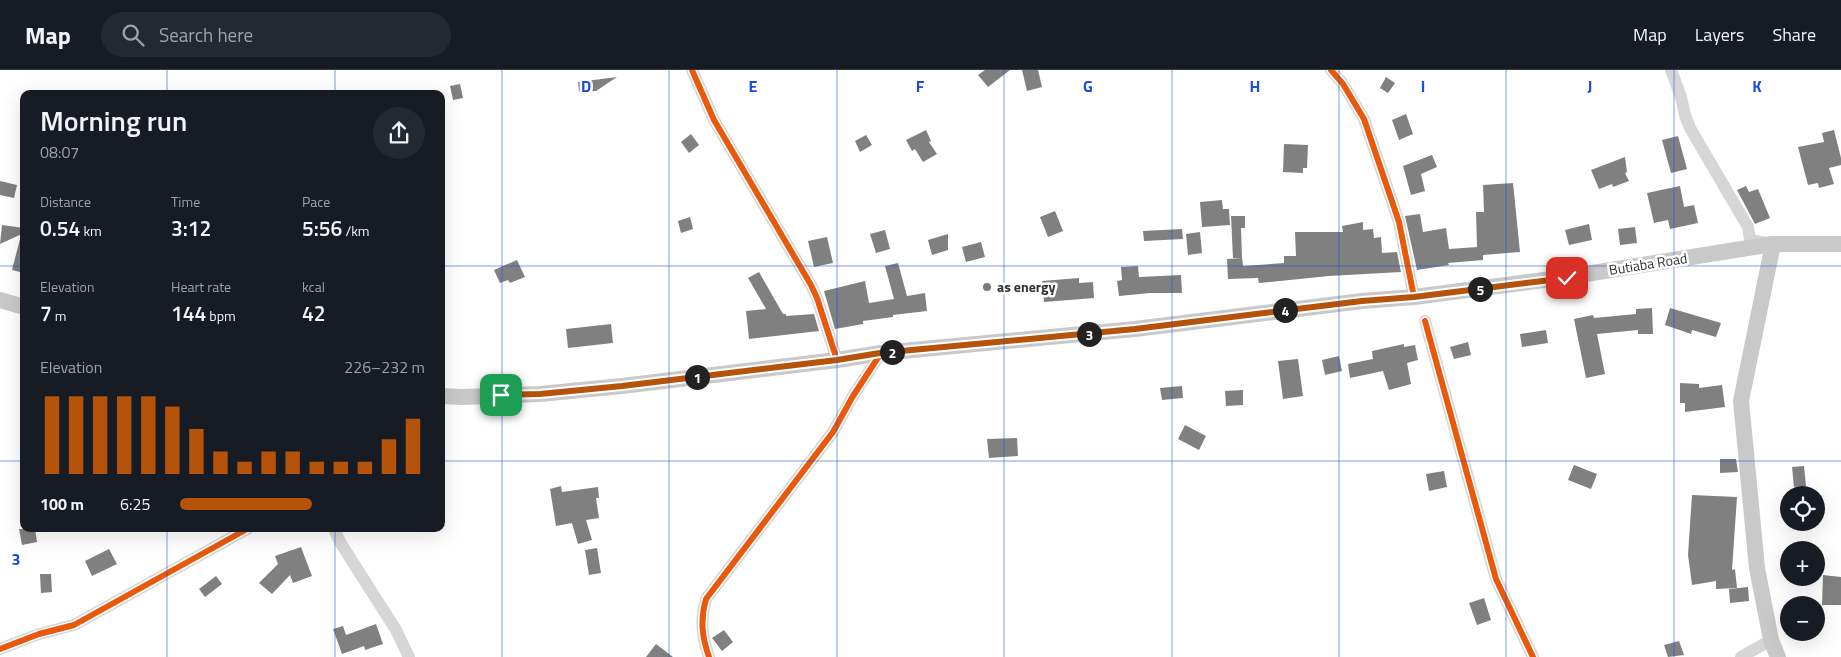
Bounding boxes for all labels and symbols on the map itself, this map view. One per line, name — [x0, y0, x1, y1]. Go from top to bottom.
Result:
text: D — [581, 74, 591, 98]
text: E — [749, 74, 758, 98]
text: F — [916, 74, 925, 98]
text: G — [1083, 74, 1093, 98]
text: H — [1250, 74, 1260, 98]
text: I — [1421, 74, 1425, 98]
text: J — [1588, 74, 1592, 98]
text: K — [1752, 74, 1762, 98]
street label: Butiaba Road — [1607, 247, 1688, 280]
pin — [1546, 257, 1588, 299]
place label: as energy — [997, 276, 1056, 297]
pin: 5 — [1468, 276, 1492, 302]
marker: as energy — [981, 281, 993, 293]
pin: 4 — [1272, 298, 1298, 322]
pin: 3 — [1076, 322, 1102, 346]
pin: 2 — [880, 340, 904, 364]
pin: 1 — [684, 364, 710, 390]
pin — [480, 374, 522, 416]
text: 3 — [12, 547, 20, 571]

